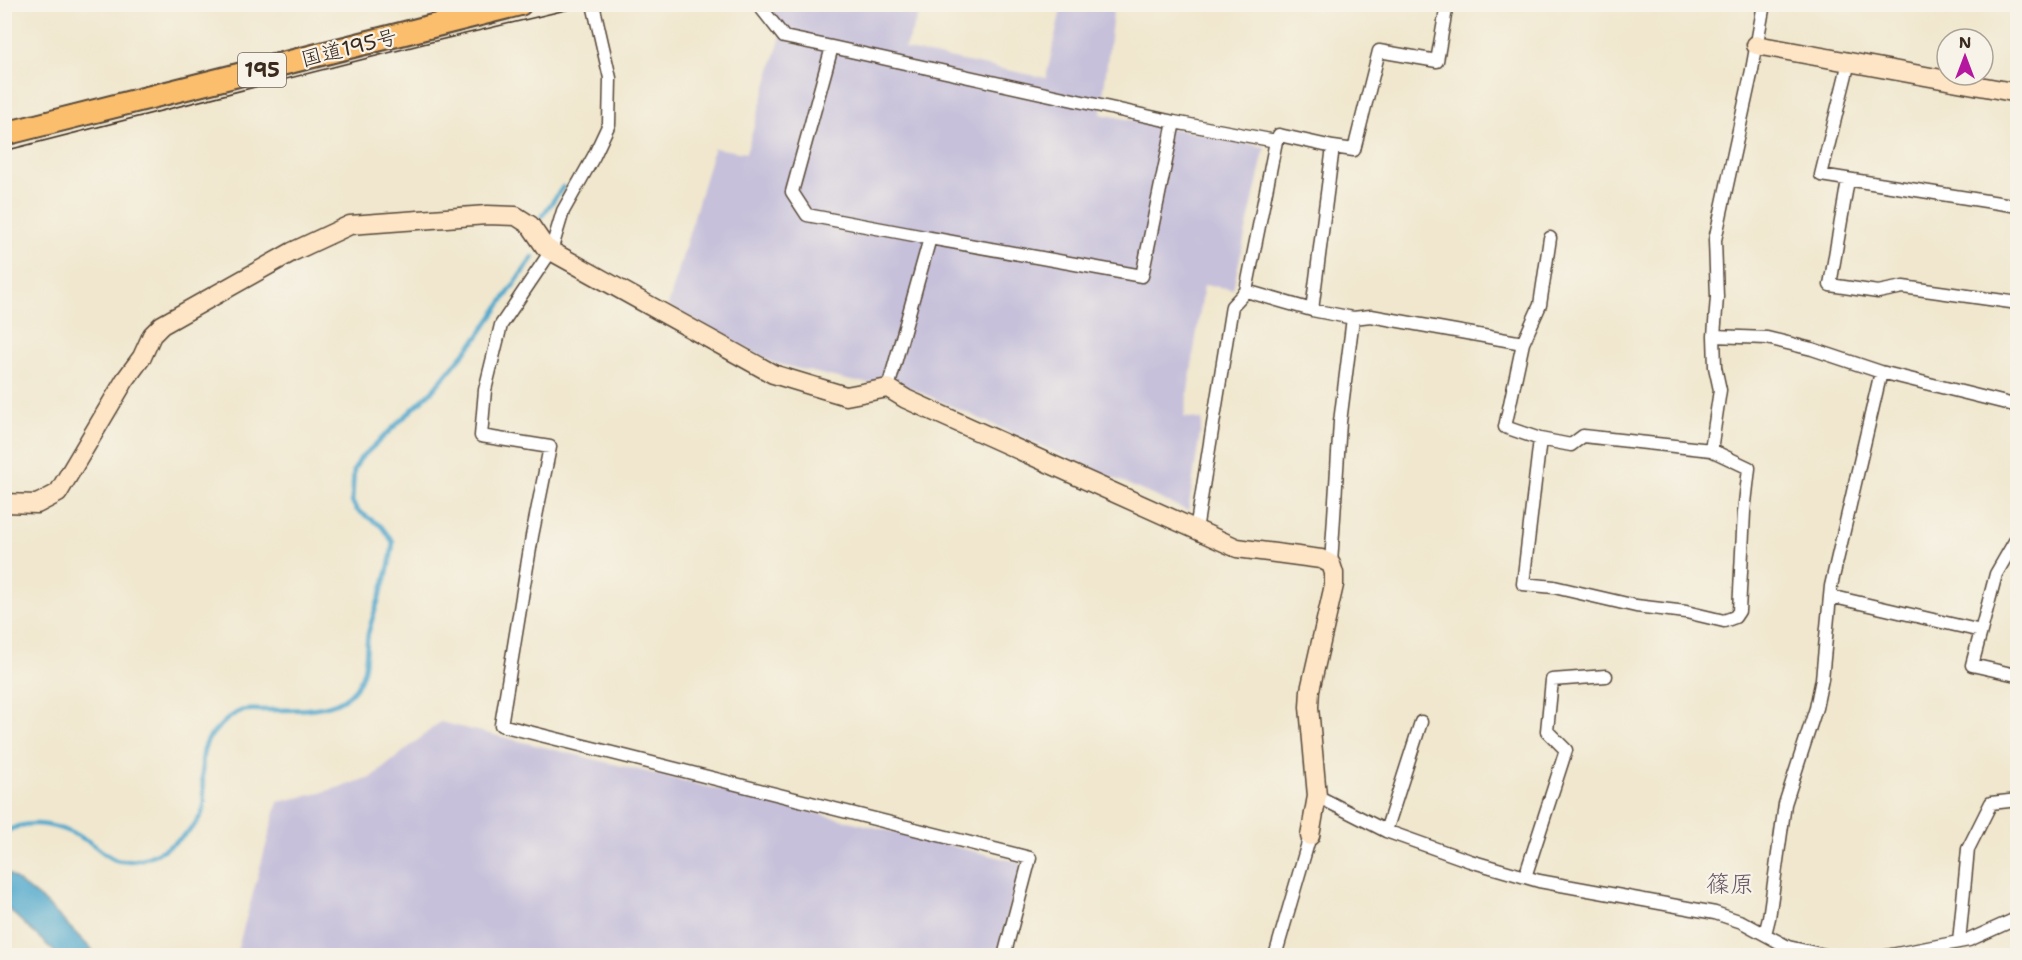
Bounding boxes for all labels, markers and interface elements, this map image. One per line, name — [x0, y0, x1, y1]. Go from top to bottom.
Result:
street label: 国道195号 — [298, 23, 400, 73]
north arrow — [1935, 27, 1995, 87]
text: N — [1959, 32, 1971, 53]
road number: 195 — [238, 53, 286, 87]
district label: 篠原 — [1706, 868, 1754, 900]

